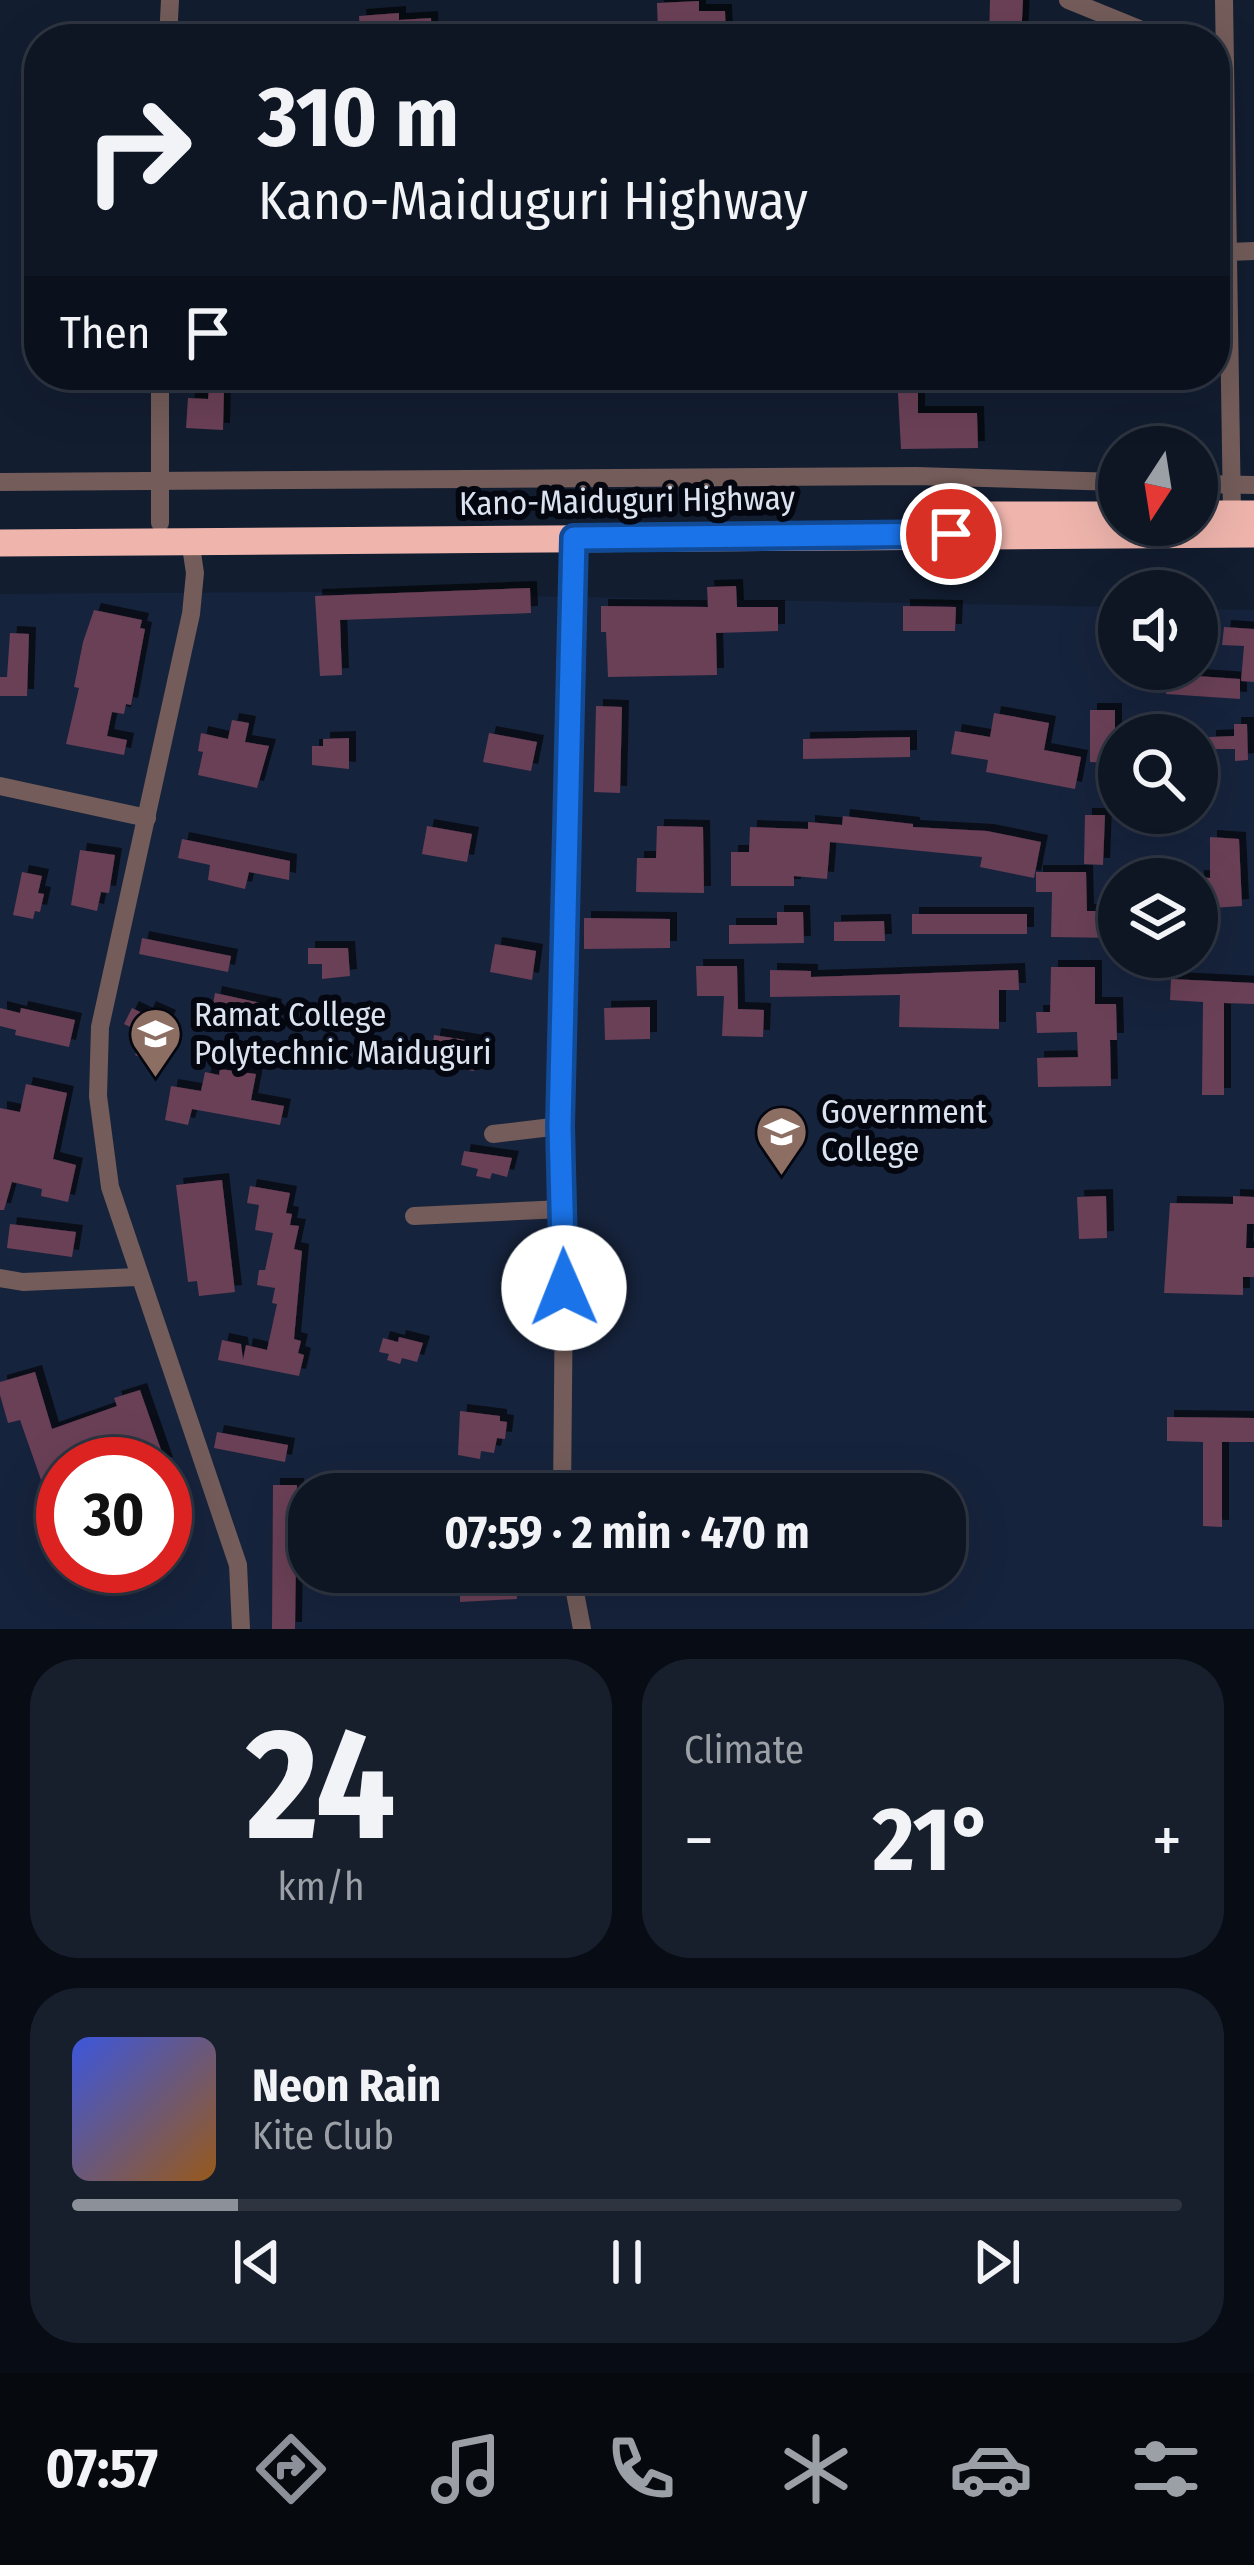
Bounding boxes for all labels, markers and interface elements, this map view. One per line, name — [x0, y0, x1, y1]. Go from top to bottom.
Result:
text: 310 m — [258, 67, 459, 168]
icon: right — [60, 72, 216, 228]
text: Kano-Maiduguri Highway — [258, 169, 808, 233]
icon: arrive — [175, 300, 241, 366]
text: Then — [60, 306, 151, 360]
north arrow — [1098, 426, 1218, 546]
map controls — [1098, 426, 1218, 978]
street label: Kano-Maiduguri Highway — [459, 478, 796, 524]
pin — [900, 483, 1002, 585]
icon: arrive — [918, 501, 984, 567]
button: sound — [1098, 570, 1218, 690]
button: search — [1098, 714, 1218, 834]
button: layers — [1098, 858, 1218, 978]
place label: Ramat College Polytechnic Maiduguri — [194, 995, 492, 1073]
school or university icon: Ramat College Polytechnic Maiduguri — [127, 1006, 183, 1080]
place label: Government College — [821, 1092, 987, 1170]
school or university icon: Government College — [754, 1103, 810, 1177]
position arrow — [501, 1225, 627, 1351]
speed limit sign: 30 — [36, 1437, 192, 1593]
text: 07:59 · 2 min · 470 m — [444, 1506, 810, 1560]
text: 24 — [246, 1692, 396, 1879]
text: Climate — [684, 1727, 804, 1773]
text: 21° — [873, 1786, 993, 1894]
text: − — [684, 1801, 714, 1880]
text: + — [1152, 1801, 1182, 1880]
text: km/h — [278, 1864, 364, 1910]
text: Neon Rain — [252, 2059, 441, 2113]
text: Kite Club — [252, 2113, 394, 2159]
icon: previous — [224, 2229, 290, 2295]
icon: pause — [594, 2229, 660, 2295]
icon: next — [964, 2229, 1030, 2295]
icon: directions — [249, 2427, 333, 2511]
icon: music — [424, 2427, 508, 2511]
icon: phone — [599, 2427, 683, 2511]
icon: climate — [774, 2427, 858, 2511]
icon: car — [949, 2427, 1033, 2511]
icon: filters — [1124, 2427, 1208, 2511]
text: 07:57 — [46, 2437, 158, 2501]

